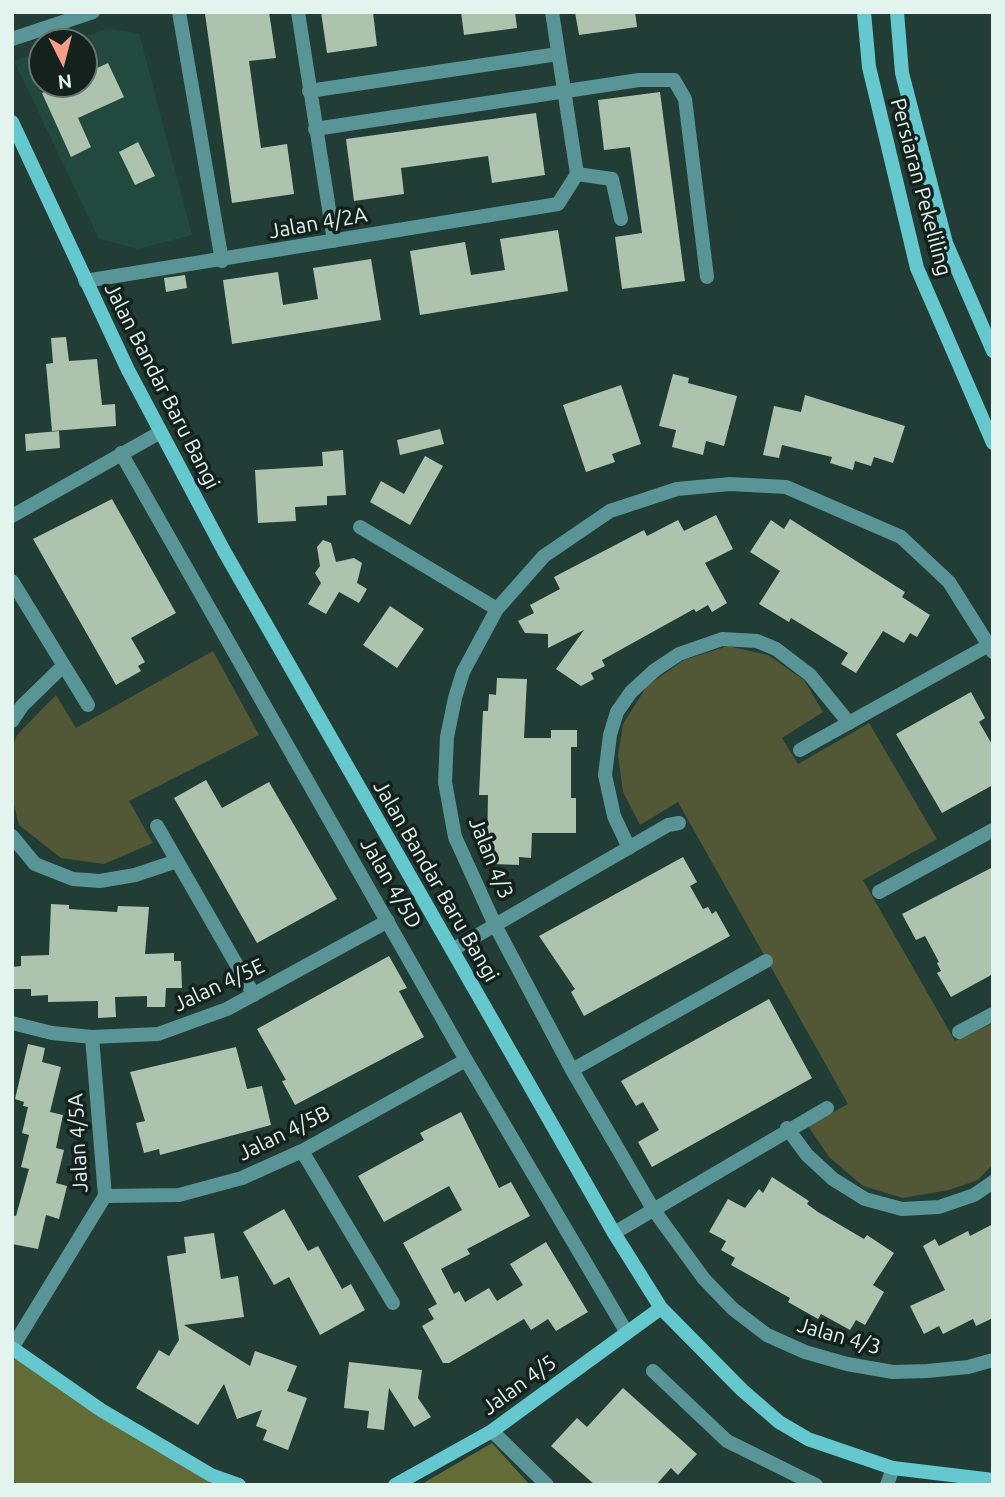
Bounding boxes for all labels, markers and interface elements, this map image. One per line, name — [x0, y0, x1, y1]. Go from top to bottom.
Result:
north arrow — [28, 28, 98, 98]
text: N — [57, 70, 73, 94]
street label: Persiaran Pekeliling — [885, 95, 957, 279]
street label: Jalan 4/2A — [267, 202, 369, 244]
street label: Jalan Bandar Baru Bangi — [99, 279, 225, 493]
street label: Jalan Bandar Baru Bangi — [368, 776, 504, 986]
street label: Jalan 4/3 — [463, 814, 519, 902]
street label: Jalan 4/5D — [355, 833, 427, 933]
street label: Jalan 4/5E — [170, 953, 268, 1017]
street label: Jalan 4/5A — [63, 1093, 93, 1193]
street label: Jalan 4/5B — [234, 1100, 334, 1166]
street label: Jalan 4/3 — [794, 1312, 884, 1360]
street label: Jalan 4/5 — [477, 1350, 561, 1420]

